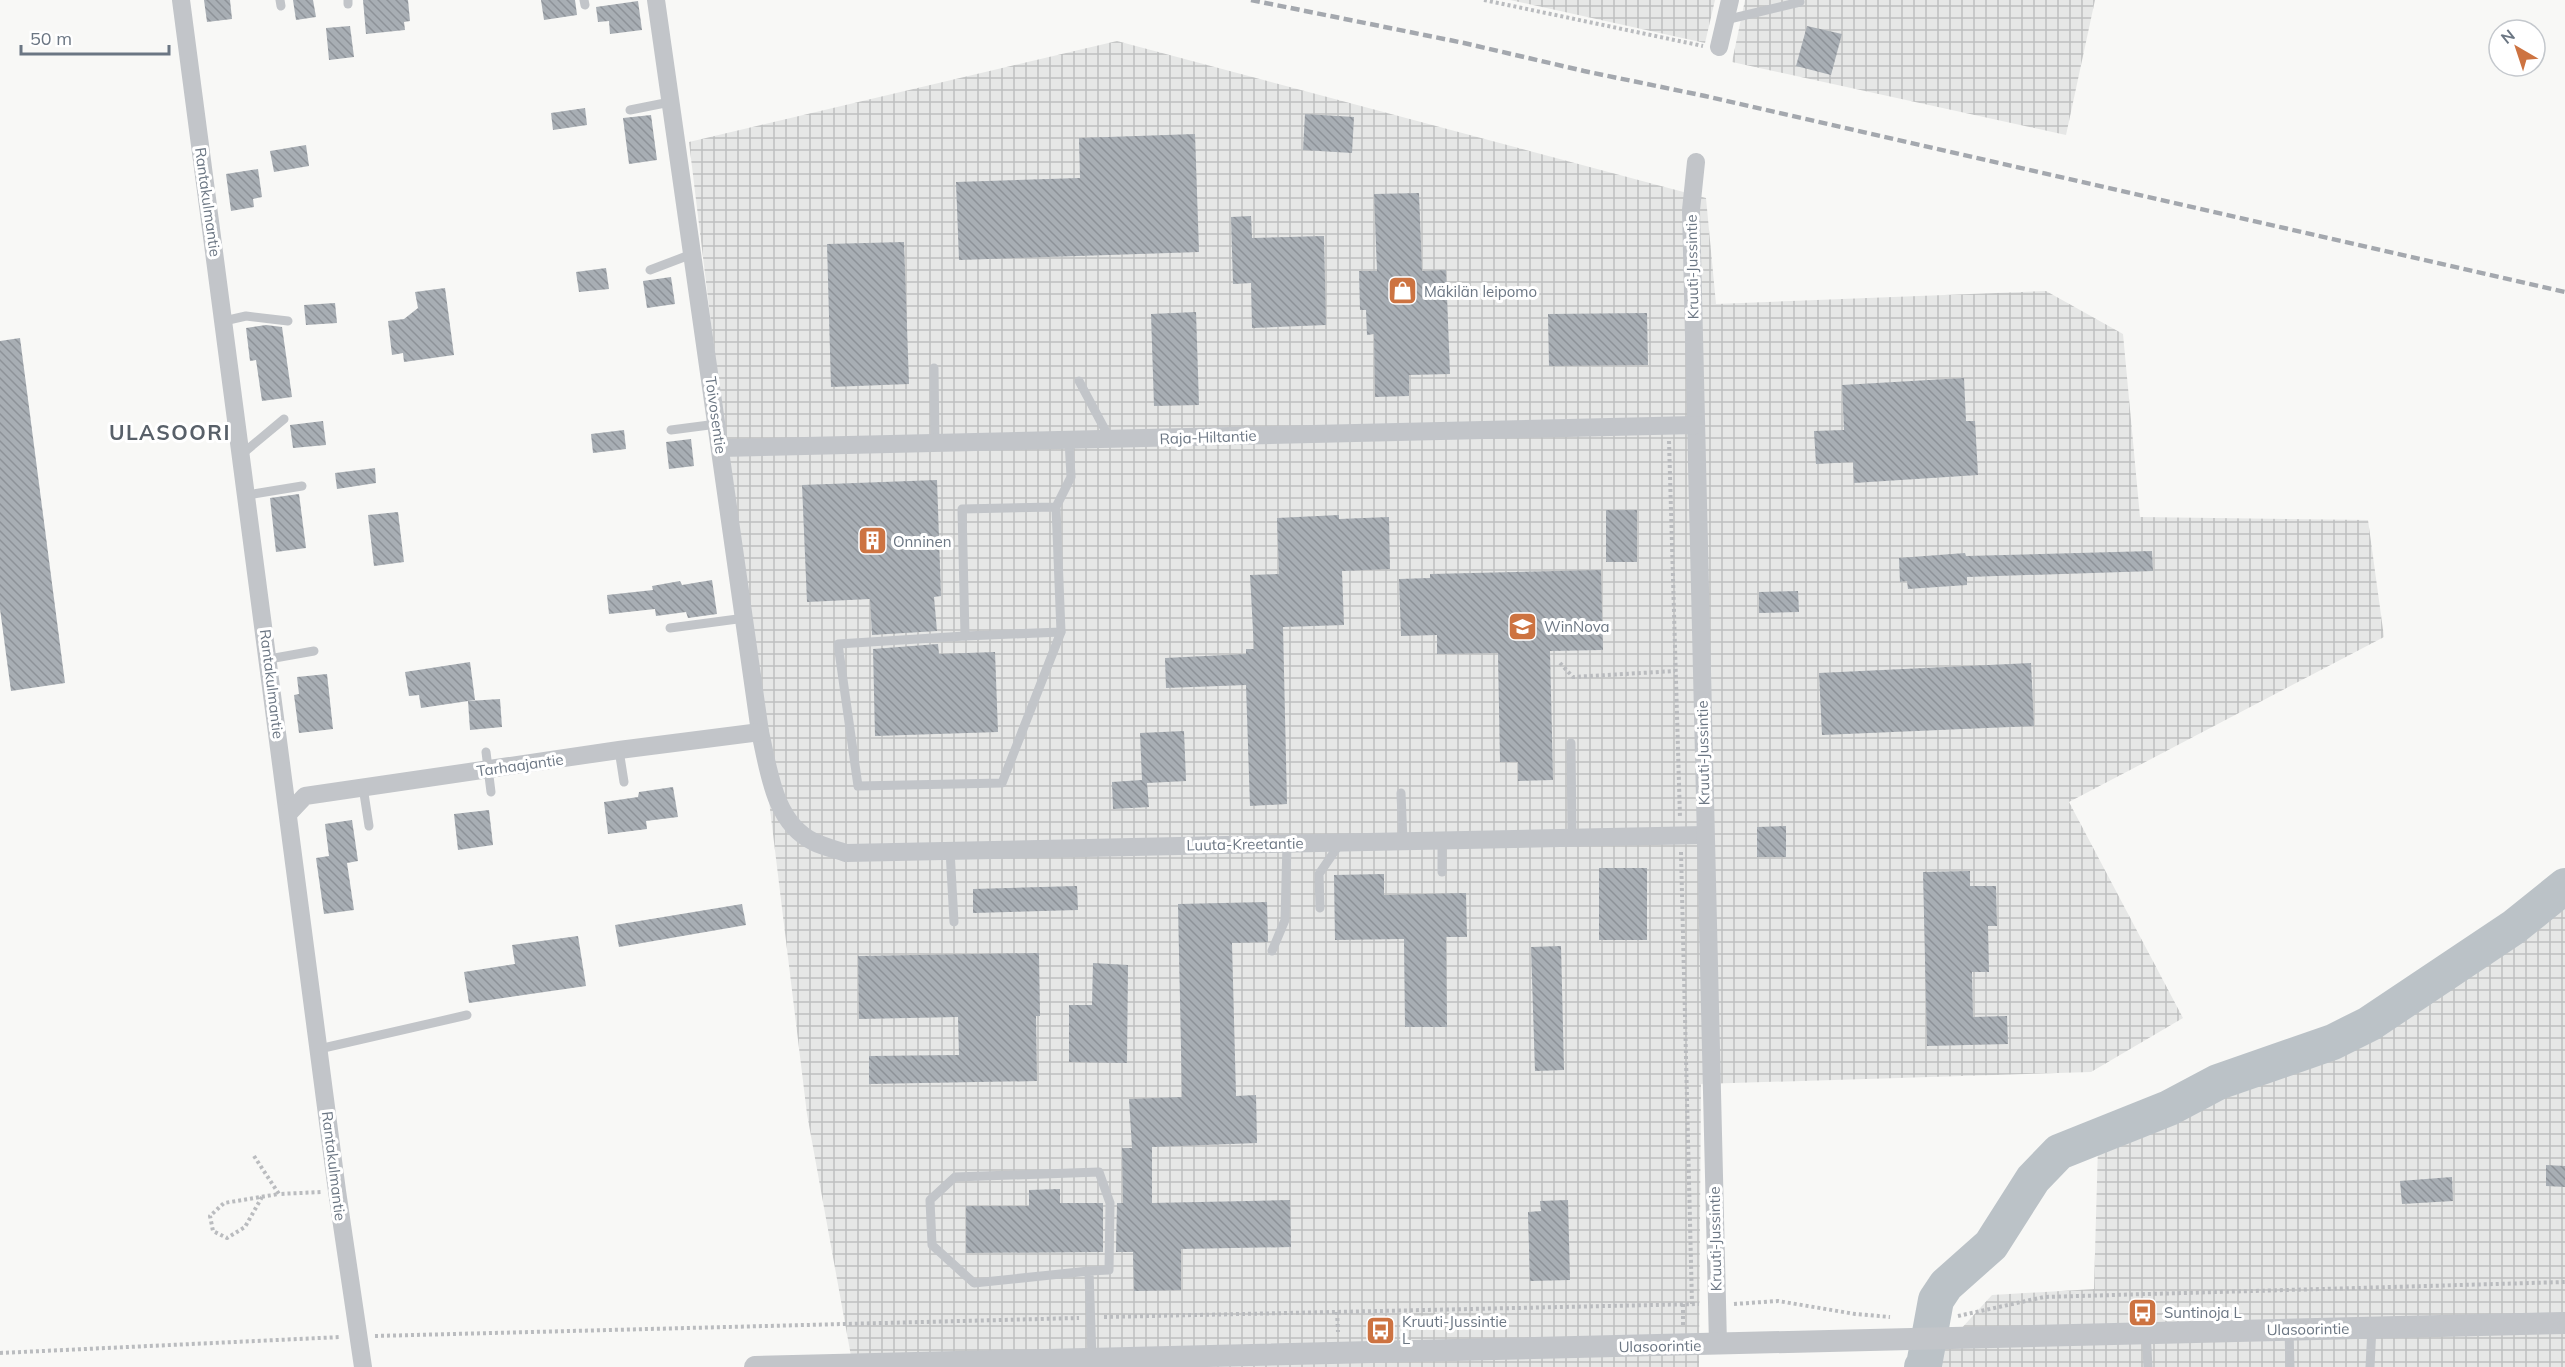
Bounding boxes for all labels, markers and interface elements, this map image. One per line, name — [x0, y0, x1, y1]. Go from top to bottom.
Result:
scale bar — [21, 18, 170, 56]
north arrow — [2487, 18, 2547, 78]
text: N — [2497, 25, 2519, 48]
text: 50 m — [30, 27, 72, 50]
street label: Rantakulmantie — [191, 146, 225, 258]
street label: Kruuti-Jussintie — [1682, 214, 1702, 320]
shop icon: Mäkilän leipomo — [1387, 275, 1419, 307]
place label: Mäkilän leipomo — [1424, 282, 1537, 301]
street label: Toivosentie — [701, 375, 731, 455]
district label: ULASOORI — [109, 419, 231, 445]
street label: Raja-Hiltantie — [1159, 426, 1257, 448]
building icon: Onninen — [856, 525, 888, 557]
place label: Onninen — [893, 532, 951, 551]
school or university icon: WinNova — [1507, 610, 1539, 642]
place label: WinNova — [1544, 617, 1610, 636]
street label: Rantakulmantie — [256, 628, 288, 740]
street label: Kruuti-Jussintie — [1693, 700, 1713, 806]
street label: Tarhaajantie — [475, 750, 565, 780]
street label: Luuta-Kreetantie — [1186, 833, 1304, 855]
street label: Rantakulmantie — [318, 1110, 350, 1222]
street label: Kruuti-Jussintie — [1705, 1186, 1725, 1292]
bus stop icon: Suntinoja L — [2127, 1296, 2159, 1328]
place label: Suntinoja L — [2164, 1303, 2242, 1322]
place label: Kruuti-Jussintie L — [1402, 1312, 1507, 1348]
bus stop icon: Kruuti-Jussintie L — [1365, 1314, 1397, 1346]
street label: Ulasoorintie — [2266, 1319, 2350, 1339]
street label: Ulasoorintie — [1618, 1336, 1702, 1356]

